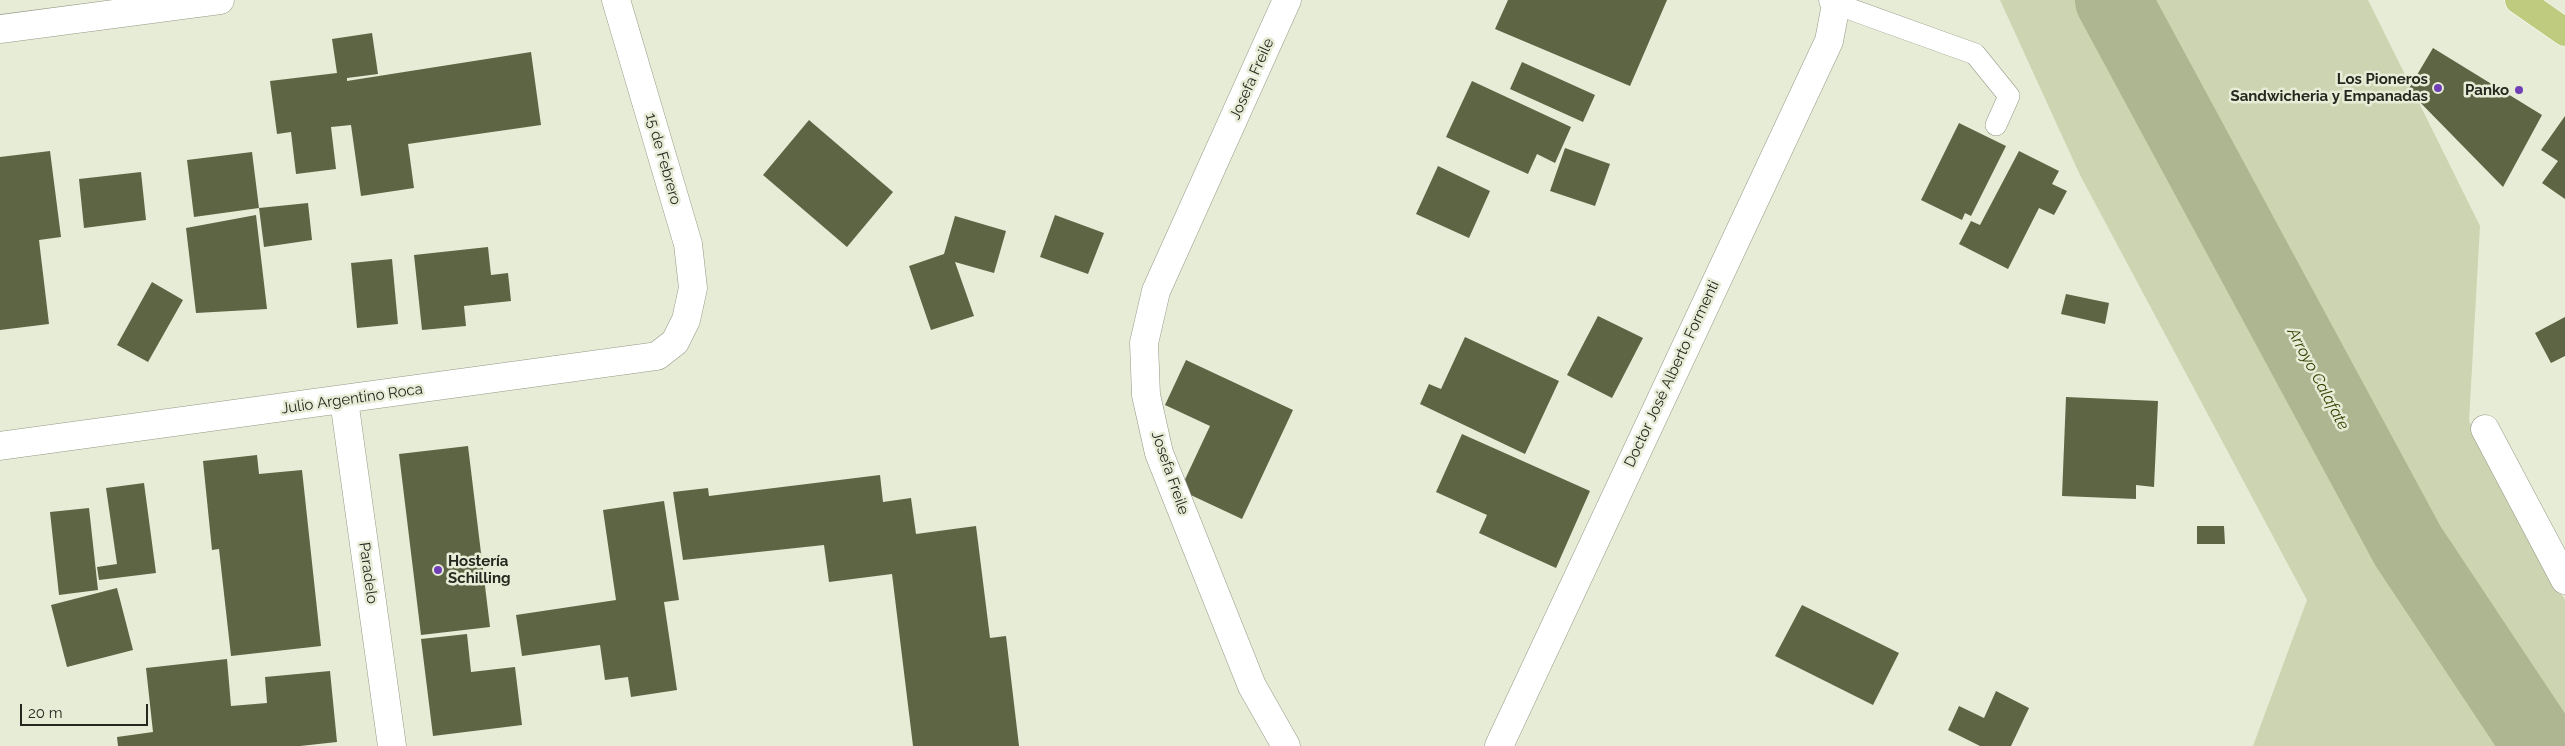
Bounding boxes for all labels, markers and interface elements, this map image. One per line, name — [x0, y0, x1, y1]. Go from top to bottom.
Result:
street label: Josefa Freile — [1226, 36, 1278, 122]
place label: Los Pioneros Sandwicheria y Empanadas — [2230, 70, 2428, 105]
place label: Panko — [2465, 81, 2509, 99]
marker: Los Pioneros Sandwicheria y Empanadas — [2432, 82, 2444, 94]
marker: Panko — [2513, 84, 2525, 96]
street label: 15 de Febrero — [641, 111, 685, 207]
street label: Doctor José Alberto Formenti — [1621, 278, 1723, 470]
water label: Arroyo Calafate — [2283, 325, 2353, 433]
street label: Julio Argentino Roca — [280, 380, 424, 418]
street label: Josefa Freile — [1147, 429, 1193, 517]
street label: Paradelo — [355, 541, 381, 605]
place label: Hostería Schilling — [448, 552, 510, 587]
marker: Hostería Schilling — [432, 564, 444, 576]
scale bar — [22, 694, 150, 726]
text: 20 m — [28, 704, 63, 722]

